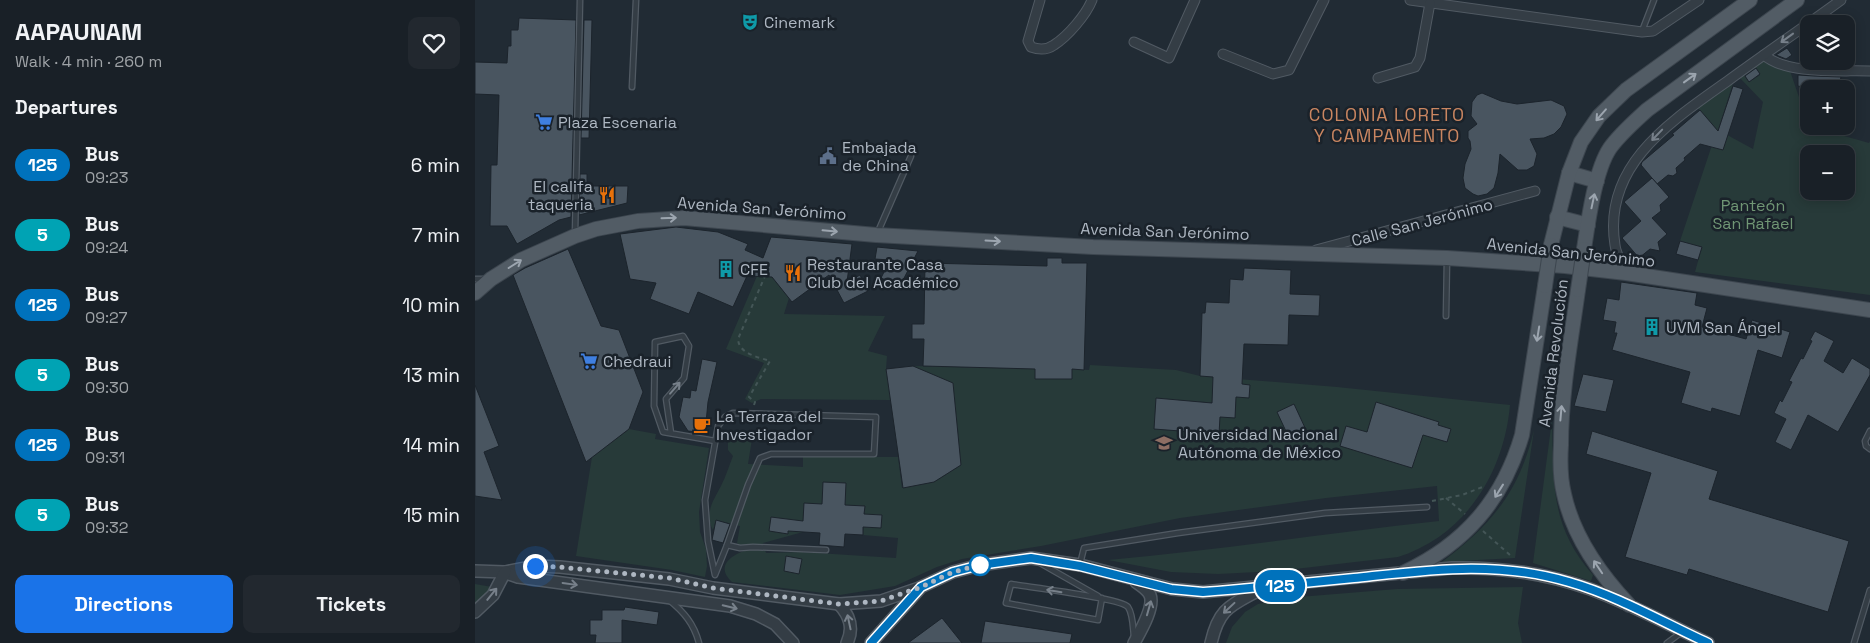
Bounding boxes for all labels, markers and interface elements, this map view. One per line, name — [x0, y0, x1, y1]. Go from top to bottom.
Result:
theatre icon: Cinemark — [740, 12, 760, 32]
place label: Cinemark — [764, 12, 835, 33]
map controls — [1800, 15, 1855, 200]
button: layers — [1800, 15, 1855, 70]
text: AAPAUNAM — [15, 16, 142, 47]
button: heart — [408, 17, 460, 69]
one-way arrow — [1781, 33, 1794, 44]
text: Walk · 4 min · 260 m — [15, 51, 162, 72]
one-way arrow — [1683, 73, 1697, 83]
button: + — [1800, 80, 1855, 135]
text: Departures — [15, 95, 118, 120]
district label: COLONIA LORETO Y CAMPAMENTO — [1309, 103, 1465, 147]
one-way arrow — [1595, 108, 1607, 121]
supermarket icon: Plaza Escenaria — [534, 112, 554, 132]
place label: Plaza Escenaria — [558, 112, 677, 133]
one-way arrow — [1650, 129, 1663, 141]
place label: Embajada de China — [842, 137, 917, 176]
text: Bus — [85, 142, 119, 167]
button: − — [1800, 145, 1855, 200]
public building icon: Embajada de China — [818, 146, 838, 166]
text: 125 — [28, 153, 57, 176]
text: 6 min — [411, 153, 460, 178]
text: 09:23 — [85, 167, 128, 188]
place label: El califa taqueria — [528, 176, 593, 215]
restaurant icon: El califa taqueria — [597, 185, 617, 205]
street label: Avenida San Jerónimo — [677, 192, 847, 225]
one-way arrow — [1589, 193, 1598, 209]
street label: Calle San Jerónimo — [1349, 194, 1495, 251]
park label: Panteón San Rafael — [1712, 195, 1794, 234]
text: Bus — [85, 212, 119, 237]
one-way arrow — [660, 213, 676, 223]
street label: Avenida San Jerónimo — [1080, 218, 1250, 245]
text: 5 — [37, 223, 48, 246]
text: 7 min — [412, 223, 460, 248]
one-way arrow — [822, 226, 838, 235]
street label: Avenida San Jerónimo — [1486, 233, 1656, 272]
text: 09:24 — [85, 237, 128, 258]
one-way arrow — [984, 237, 1000, 246]
place label: Restaurante Casa Club del Académico — [807, 254, 959, 293]
one-way arrow — [507, 259, 521, 269]
building icon: CFE — [716, 259, 736, 279]
place label: CFE — [740, 259, 768, 280]
restaurant icon: Restaurante Casa Club del Académico — [783, 263, 803, 283]
street label: Avenida Revolución — [1534, 278, 1573, 428]
text: Bus — [85, 282, 119, 307]
text: 125 — [28, 293, 57, 316]
text: 10 min — [402, 293, 460, 318]
text: 09:27 — [85, 307, 128, 328]
building icon: UVM San Ángel — [1642, 317, 1662, 337]
place label: UVM San Ángel — [1666, 317, 1781, 338]
one-way arrow — [1532, 326, 1542, 342]
supermarket icon: Chedraui — [579, 351, 599, 371]
place label: Chedraui — [603, 351, 671, 372]
text: Bus — [85, 352, 119, 377]
text: 5 — [37, 363, 48, 386]
text: 13 min — [403, 363, 460, 388]
text: 09:30 — [85, 377, 129, 398]
one-way arrow — [670, 382, 681, 395]
place label: La Terraza del Investigador — [716, 406, 821, 445]
one-way arrow — [1557, 406, 1566, 422]
cafe icon: La Terraza del Investigador — [692, 415, 712, 435]
text: Bus — [85, 422, 119, 447]
place label: Universidad Nacional Autónoma de México — [1178, 424, 1341, 463]
text: 125 — [28, 433, 57, 456]
text: 14 min — [403, 433, 460, 458]
school or university icon: Universidad Nacional Autónoma de México — [1154, 433, 1174, 453]
text: 09:31 — [85, 447, 125, 468]
one-way arrow — [1494, 483, 1504, 497]
text: Bus — [85, 492, 119, 517]
text: 5 — [37, 503, 48, 526]
text: 15 min — [403, 503, 460, 528]
text: 09:32 — [85, 517, 128, 538]
your location — [523, 554, 548, 579]
unlabelled marker — [969, 554, 991, 576]
one-way arrow — [1593, 561, 1603, 575]
line badge: 125 — [1251, 570, 1309, 602]
text: 125 — [1265, 574, 1295, 597]
button: Directions — [15, 575, 233, 633]
button: Tickets — [243, 575, 460, 633]
one-way arrow — [561, 579, 577, 589]
one-way arrow — [1046, 586, 1062, 596]
one-way arrow — [487, 587, 497, 601]
one-way arrow — [1144, 601, 1154, 617]
one-way arrow — [1222, 602, 1235, 614]
one-way arrow — [722, 603, 738, 612]
one-way arrow — [844, 615, 853, 631]

